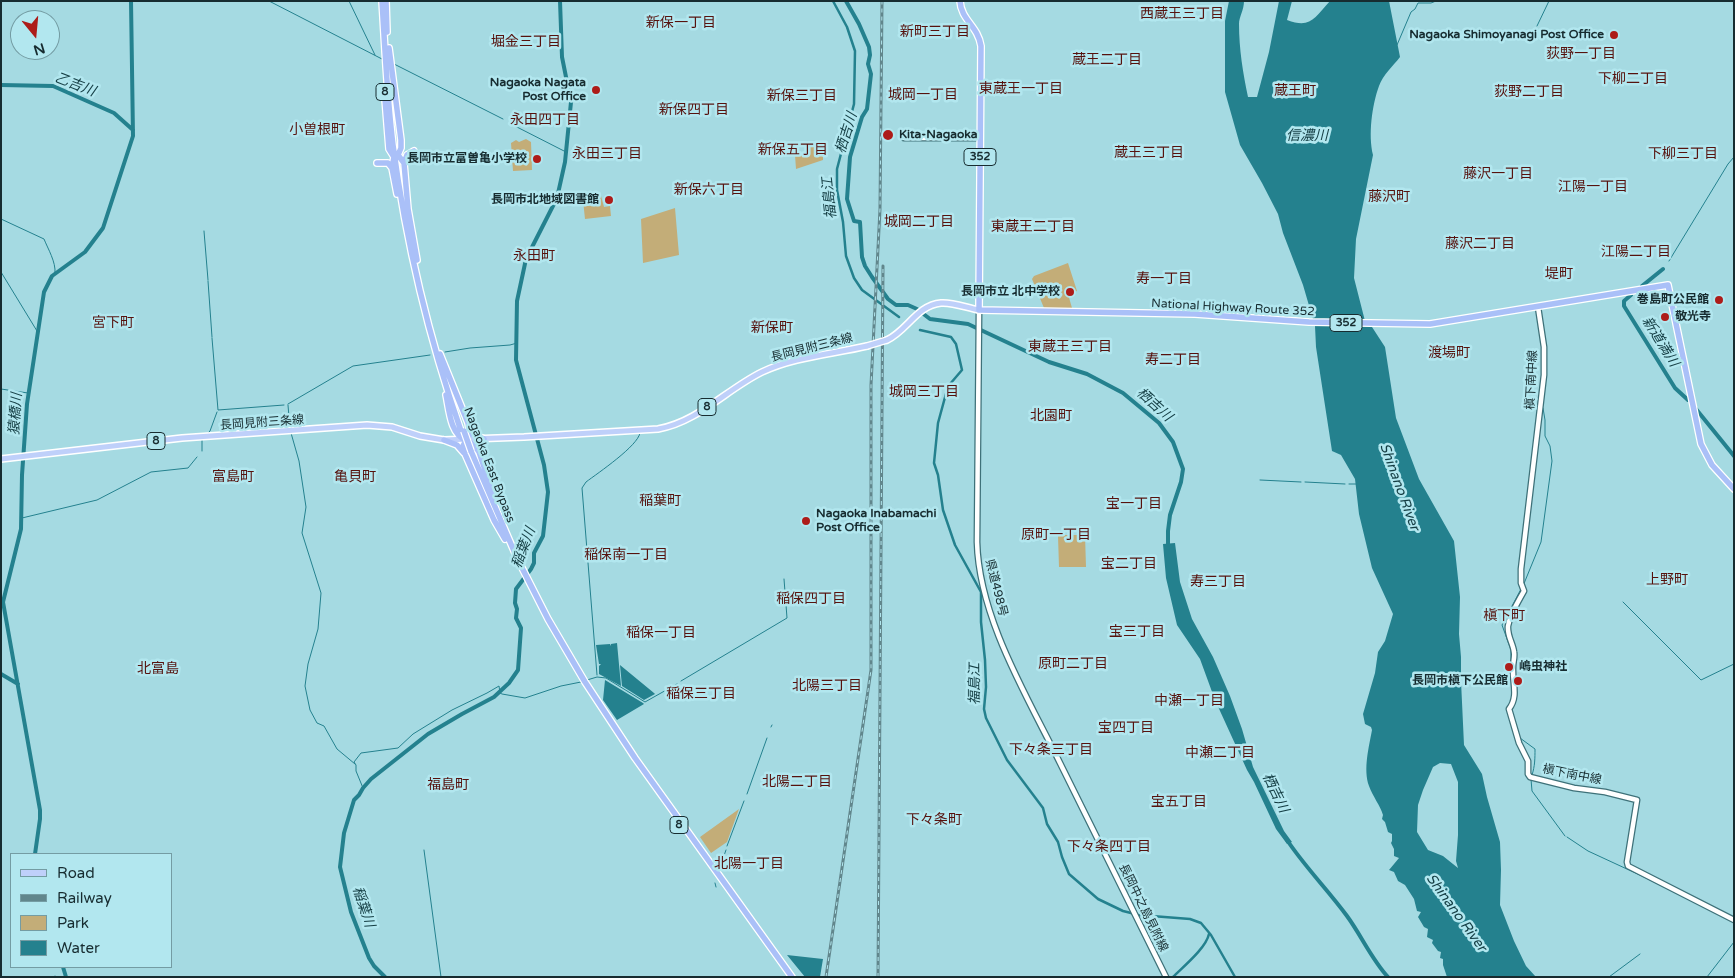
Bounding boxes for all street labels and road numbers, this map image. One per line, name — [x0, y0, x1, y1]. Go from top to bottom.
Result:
road number: 8 — [376, 84, 394, 100]
road number: 352 — [964, 148, 996, 166]
street label: National Highway Route 352 — [1151, 297, 1315, 319]
road number: 352 — [1330, 314, 1362, 332]
street label: 長岡見附三条線 — [770, 331, 854, 365]
street label: 槇下南中線 — [1523, 350, 1541, 410]
road number: 8 — [698, 398, 716, 416]
street label: Nagaoka East Bypass — [460, 405, 518, 525]
street label: 長岡見附三条線 — [220, 413, 304, 433]
road number: 8 — [147, 432, 165, 450]
street label: 県道498号 — [982, 558, 1010, 618]
street label: 槇下南中線 — [1541, 762, 1603, 788]
road number: 8 — [670, 816, 688, 834]
street label: 長岡中之島見附線 — [1115, 862, 1171, 954]

